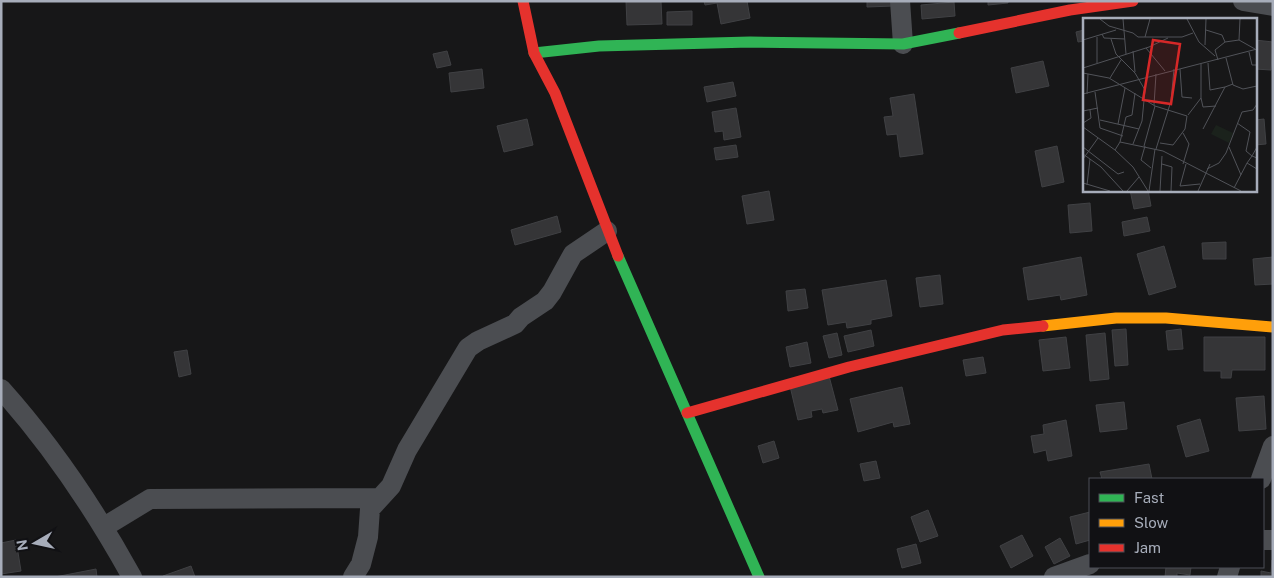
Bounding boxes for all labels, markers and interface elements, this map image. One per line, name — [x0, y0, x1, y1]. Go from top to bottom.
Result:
inset map — [1083, 18, 1256, 191]
legend — [1089, 478, 1264, 568]
text: Fast — [1134, 489, 1164, 506]
text: Slow — [1134, 514, 1169, 531]
north arrow — [10, 518, 60, 568]
text: N — [13, 538, 31, 552]
text: Jam — [1134, 539, 1161, 556]

